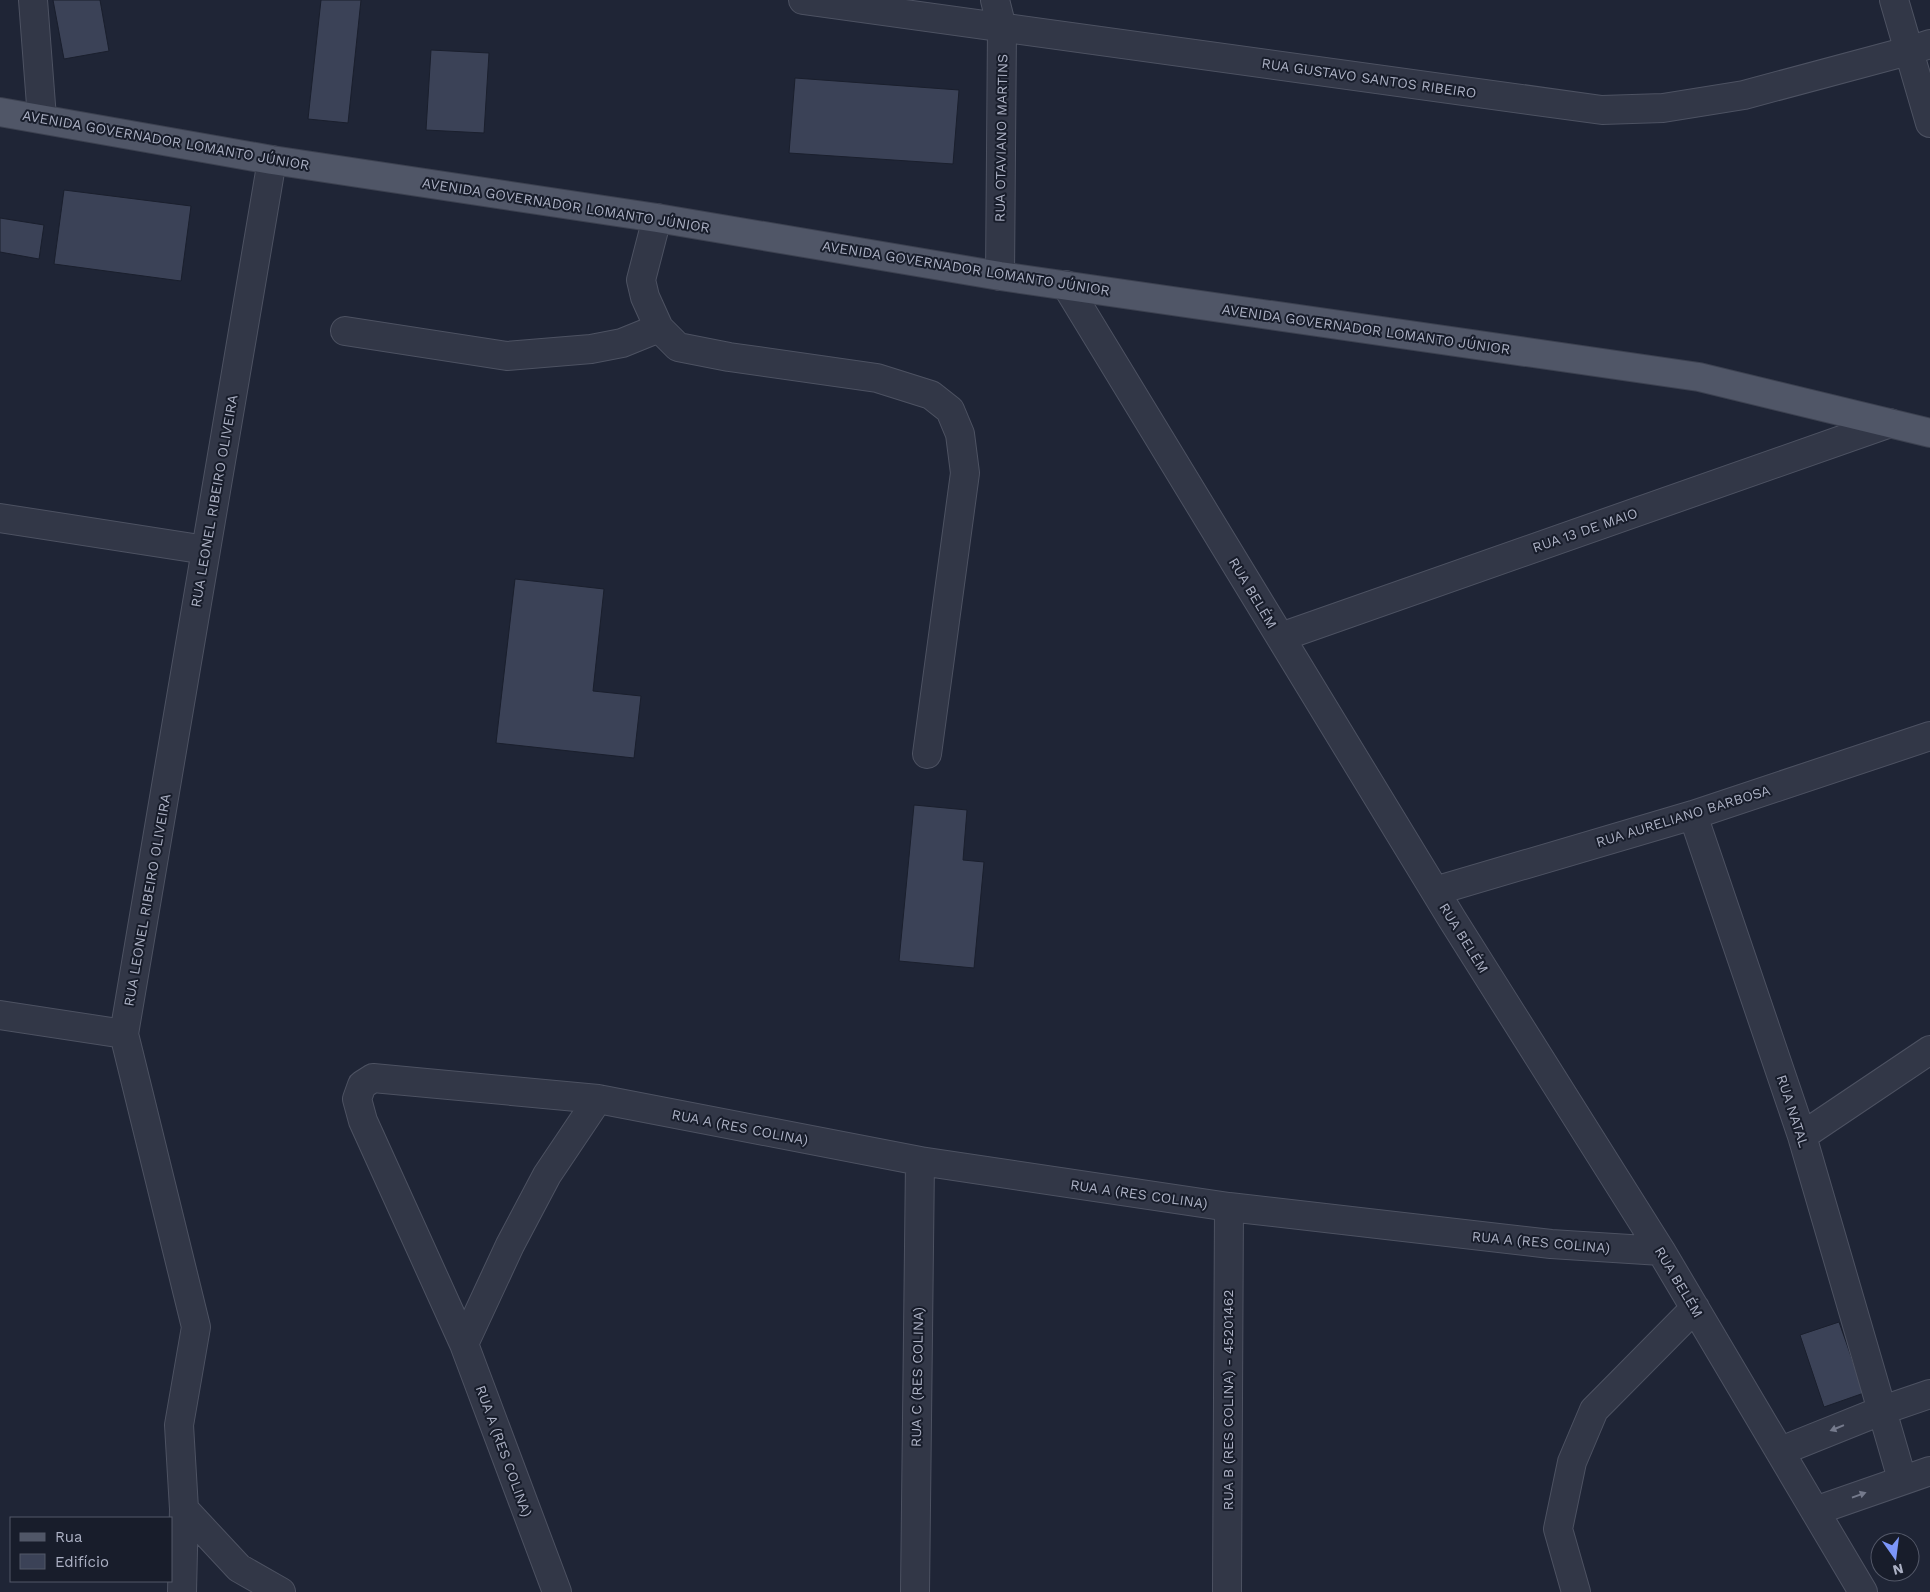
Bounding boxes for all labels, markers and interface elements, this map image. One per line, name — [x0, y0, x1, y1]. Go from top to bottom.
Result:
street label: RUA OTAVIANO MARTINS — [992, 54, 1010, 222]
street label: RUA GUSTAVO SANTOS RIBEIRO — [1261, 55, 1477, 101]
street label: AVENIDA GOVERNADOR LOMANTO JÚNIOR — [21, 107, 311, 173]
street label: AVENIDA GOVERNADOR LOMANTO JÚNIOR — [421, 174, 711, 236]
street label: AVENIDA GOVERNADOR LOMANTO JÚNIOR — [821, 237, 1111, 299]
street label: AVENIDA GOVERNADOR LOMANTO JÚNIOR — [1221, 301, 1511, 357]
street label: RUA LEONEL RIBEIRO OLIVEIRA — [187, 393, 241, 609]
street label: RUA 13 DE MAIO — [1530, 505, 1640, 555]
street label: RUA BELÉM — [1226, 555, 1280, 631]
street label: RUA AURELIANO BARBOSA — [1594, 782, 1772, 850]
street label: RUA LEONEL RIBEIRO OLIVEIRA — [120, 792, 174, 1008]
street label: RUA BELÉM — [1436, 900, 1492, 976]
street label: RUA NATAL — [1774, 1073, 1812, 1149]
street label: RUA A (RES COLINA) — [670, 1106, 810, 1148]
street label: RUA A (RES COLINA) — [1069, 1176, 1209, 1212]
street label: RUA A (RES COLINA) — [1471, 1228, 1611, 1256]
street label: RUA BELÉM — [1652, 1244, 1706, 1320]
street label: RUA B (RES COLINA) - 45201462 — [1220, 1290, 1236, 1510]
street label: RUA C (RES COLINA) — [908, 1307, 926, 1447]
street label: RUA A (RES COLINA) — [473, 1383, 535, 1519]
one-way arrow — [1830, 1425, 1845, 1432]
one-way arrow — [1852, 1491, 1867, 1499]
legend — [10, 1517, 172, 1582]
text: Rua — [55, 1528, 83, 1546]
north arrow — [1870, 1532, 1920, 1582]
text: Edifício — [55, 1553, 109, 1571]
text: N — [1891, 1561, 1905, 1579]

